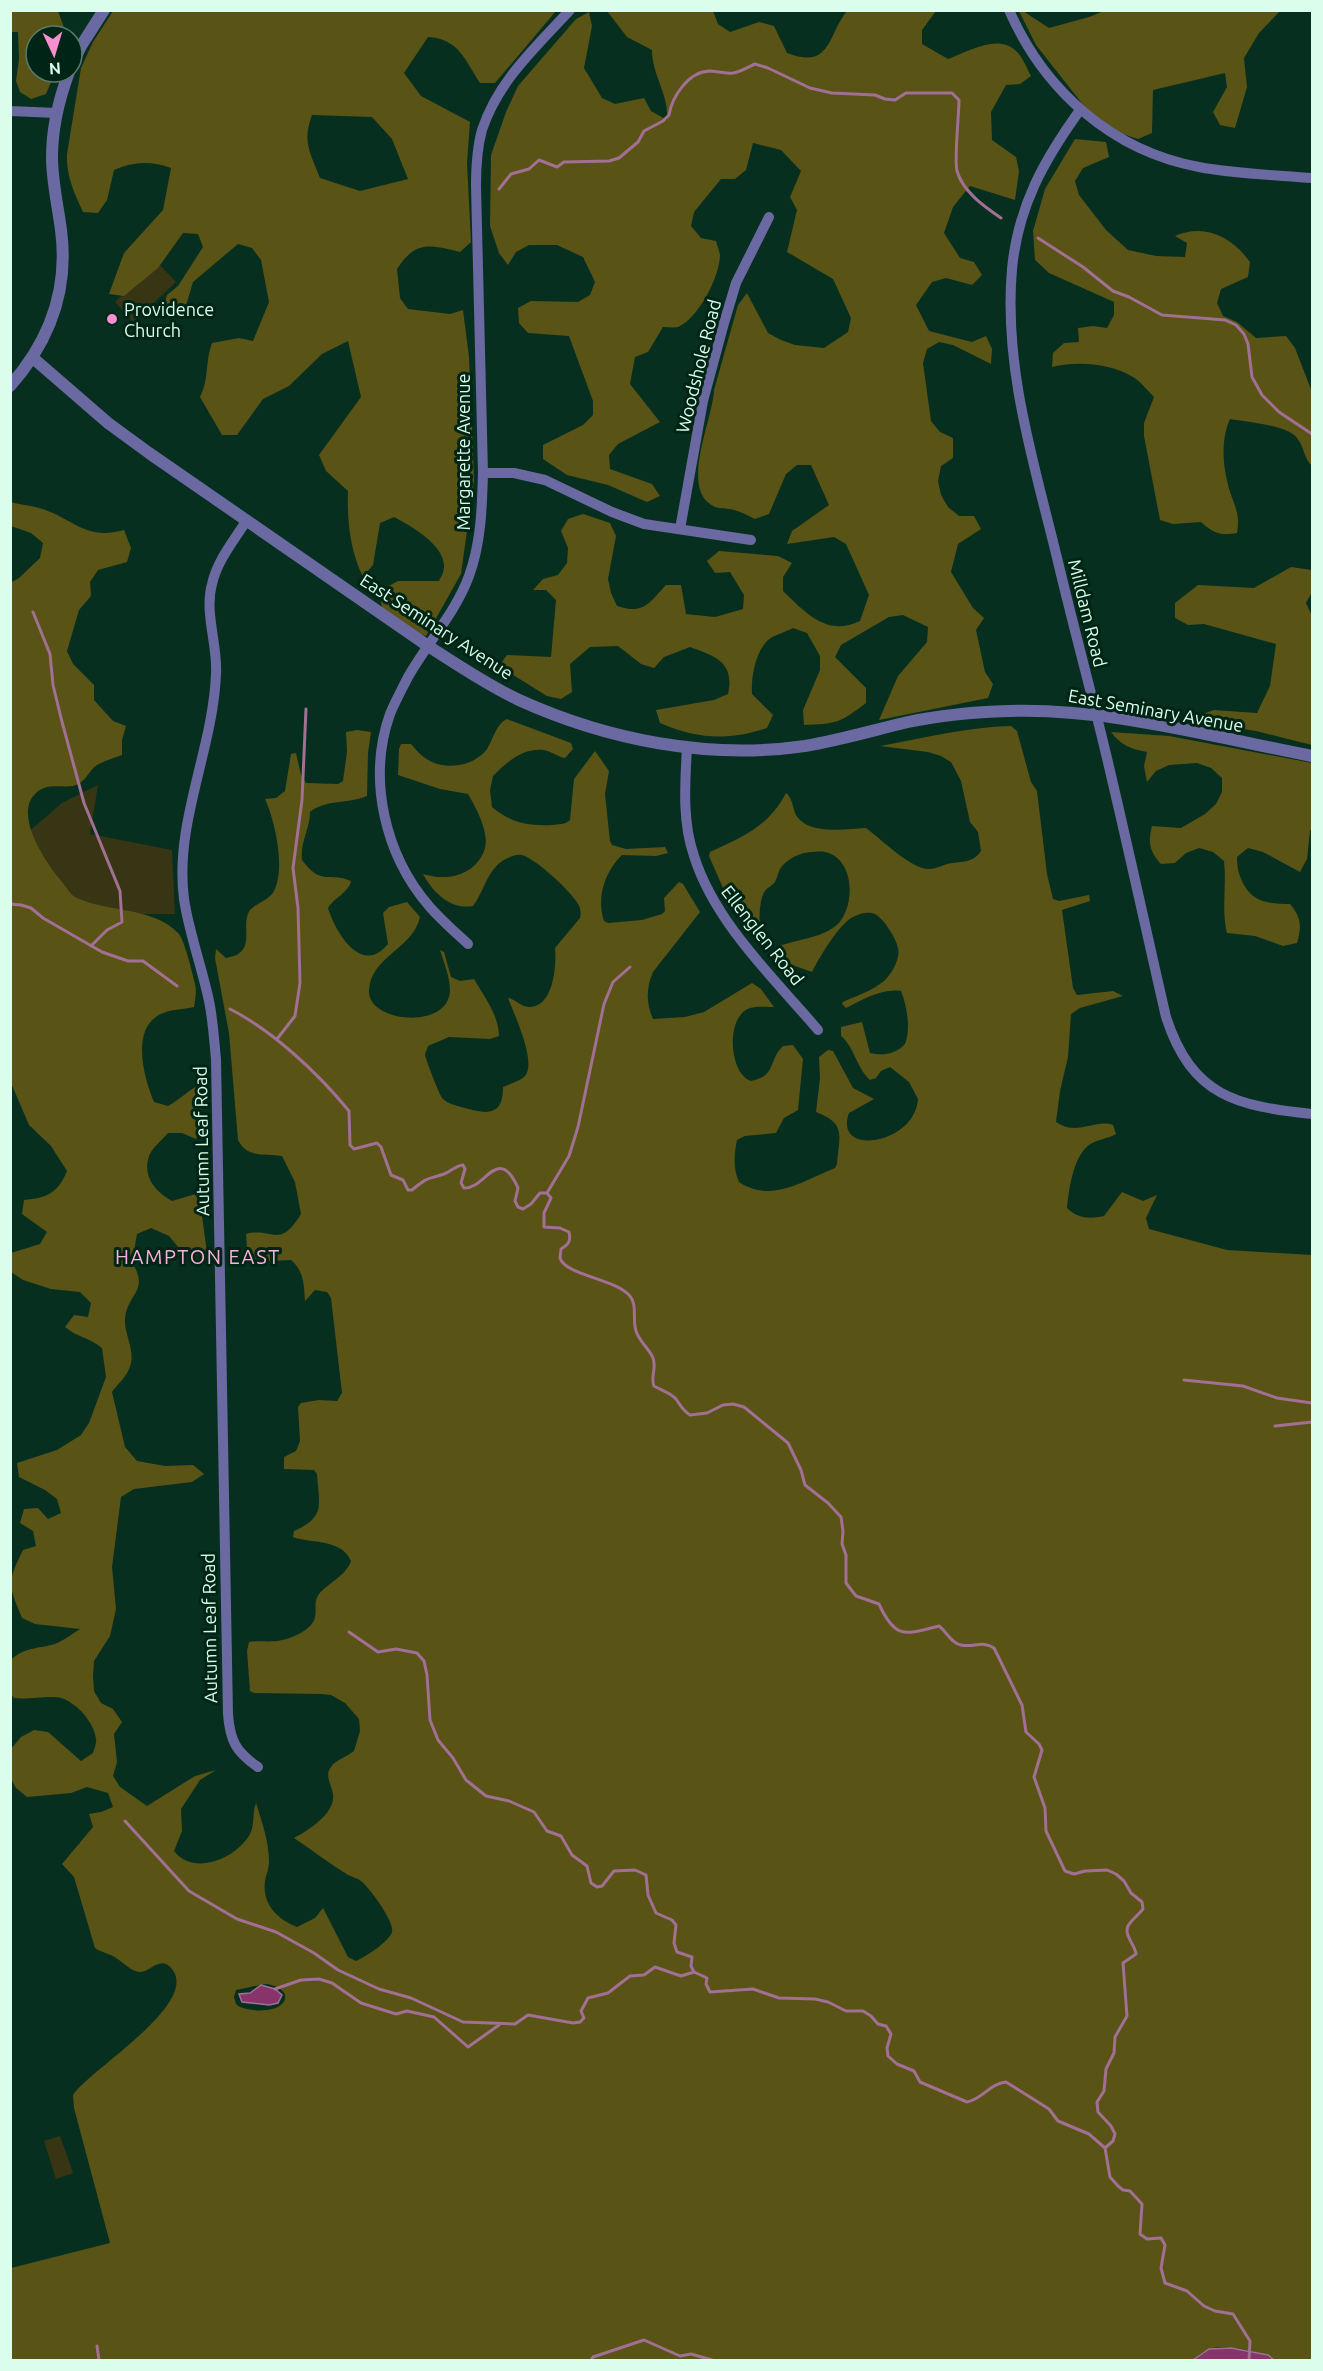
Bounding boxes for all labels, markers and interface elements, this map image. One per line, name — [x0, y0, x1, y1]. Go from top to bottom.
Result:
north arrow — [24, 24, 84, 84]
text: N — [48, 60, 62, 78]
street label: Woodshole Road — [672, 297, 724, 435]
place label: Providence Church — [124, 299, 214, 340]
marker: Providence Church — [105, 312, 119, 326]
street label: Margarette Avenue — [453, 374, 473, 530]
street label: Milldam Road — [1065, 557, 1111, 669]
street label: East Seminary Avenue — [357, 569, 517, 683]
street label: East Seminary Avenue — [1067, 685, 1245, 735]
street label: Ellenglen Road — [718, 881, 808, 989]
street label: Autumn Leaf Road — [190, 1066, 212, 1216]
district label: HAMPTON EAST — [115, 1245, 281, 1268]
street label: Autumn Leaf Road — [198, 1553, 220, 1703]

